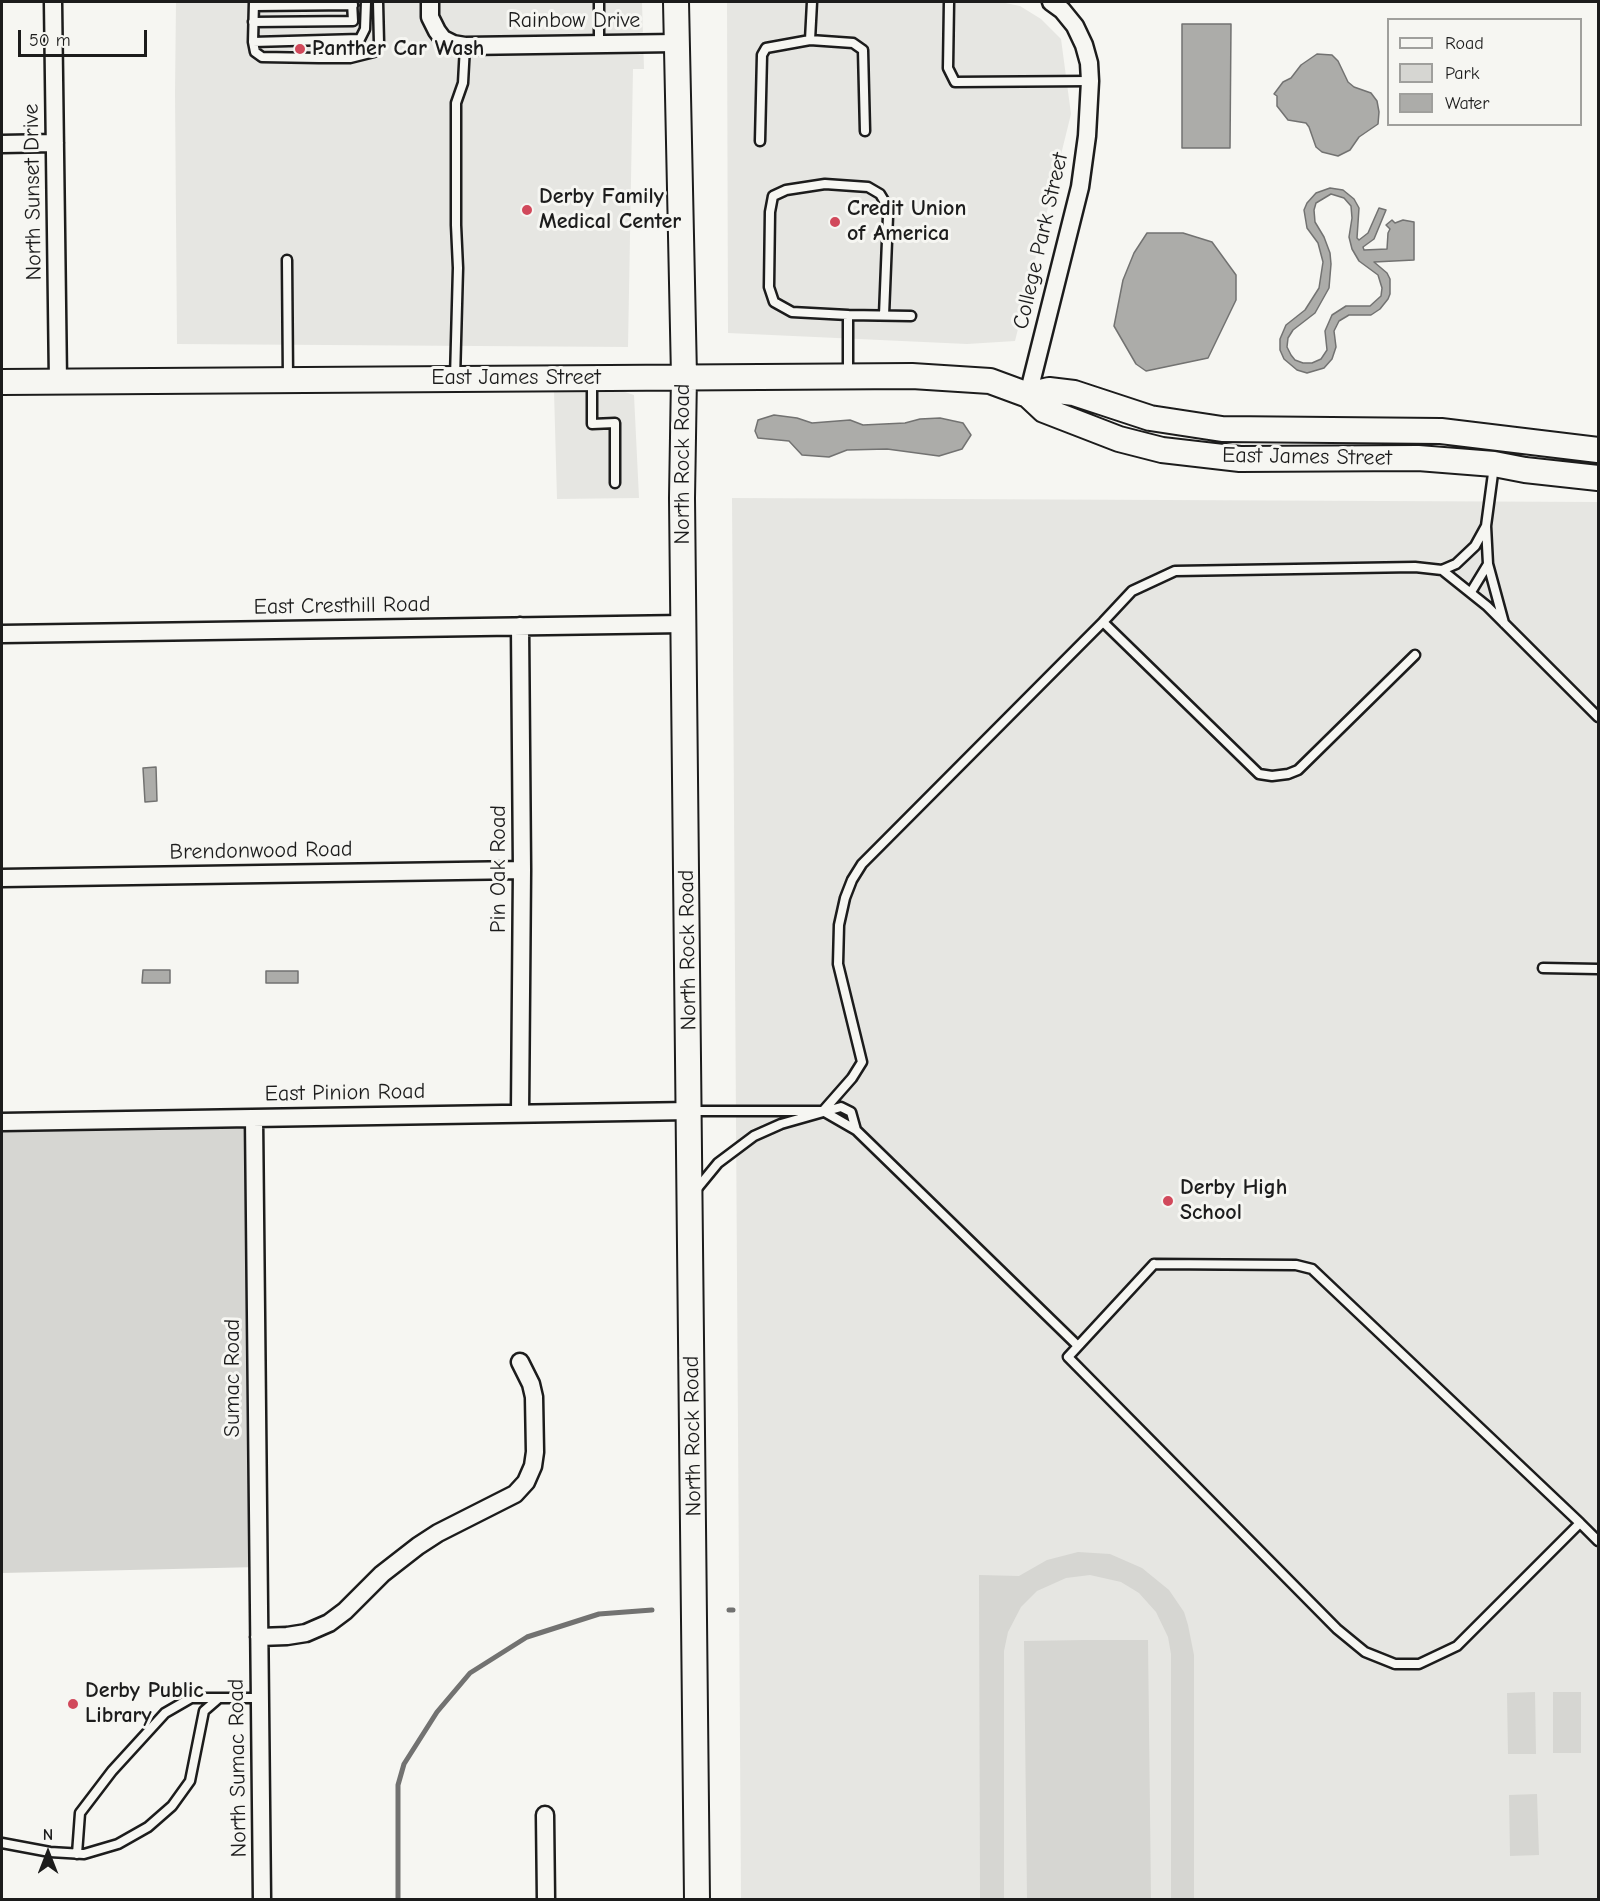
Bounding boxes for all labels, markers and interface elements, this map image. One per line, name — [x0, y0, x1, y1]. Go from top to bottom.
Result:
street label: Rainbow Drive — [508, 8, 640, 34]
scale bar — [21, 18, 150, 56]
legend — [1387, 18, 1582, 126]
text: 50 m — [29, 30, 71, 51]
text: Road — [1445, 33, 1484, 54]
place label: Panther Car Wash — [312, 36, 484, 62]
marker: Panther Car Wash — [293, 42, 307, 56]
text: Park — [1445, 63, 1479, 84]
text: Water — [1445, 93, 1489, 114]
street label: North Sunset Drive — [18, 103, 48, 281]
street label: College Park Street — [1008, 150, 1074, 332]
place label: Derby Family Medical Center — [539, 184, 681, 236]
place label: Credit Union of America — [847, 196, 966, 248]
marker: Derby Family Medical Center — [520, 203, 534, 217]
marker: Credit Union of America — [828, 215, 842, 229]
street label: East James Street — [431, 365, 601, 391]
street label: North Rock Road — [670, 384, 696, 544]
street label: East James Street — [1222, 442, 1392, 472]
street label: East Cresthill Road — [253, 591, 431, 621]
street label: Pin Oak Road — [486, 805, 512, 933]
street label: Brendonwood Road — [169, 836, 353, 866]
street label: North Rock Road — [673, 869, 703, 1031]
street label: East Pinion Road — [265, 1078, 425, 1108]
place label: Derby High School — [1180, 1175, 1287, 1226]
marker: Derby High School — [1161, 1194, 1175, 1208]
street label: Sumac Road — [220, 1319, 246, 1437]
street label: North Rock Road — [678, 1355, 708, 1517]
place label: Derby Public Library — [85, 1678, 204, 1730]
street label: North Sumac Road — [223, 1678, 253, 1858]
marker: Derby Public Library — [66, 1697, 80, 1711]
north arrow — [18, 1823, 78, 1883]
text: N — [43, 1826, 53, 1844]

